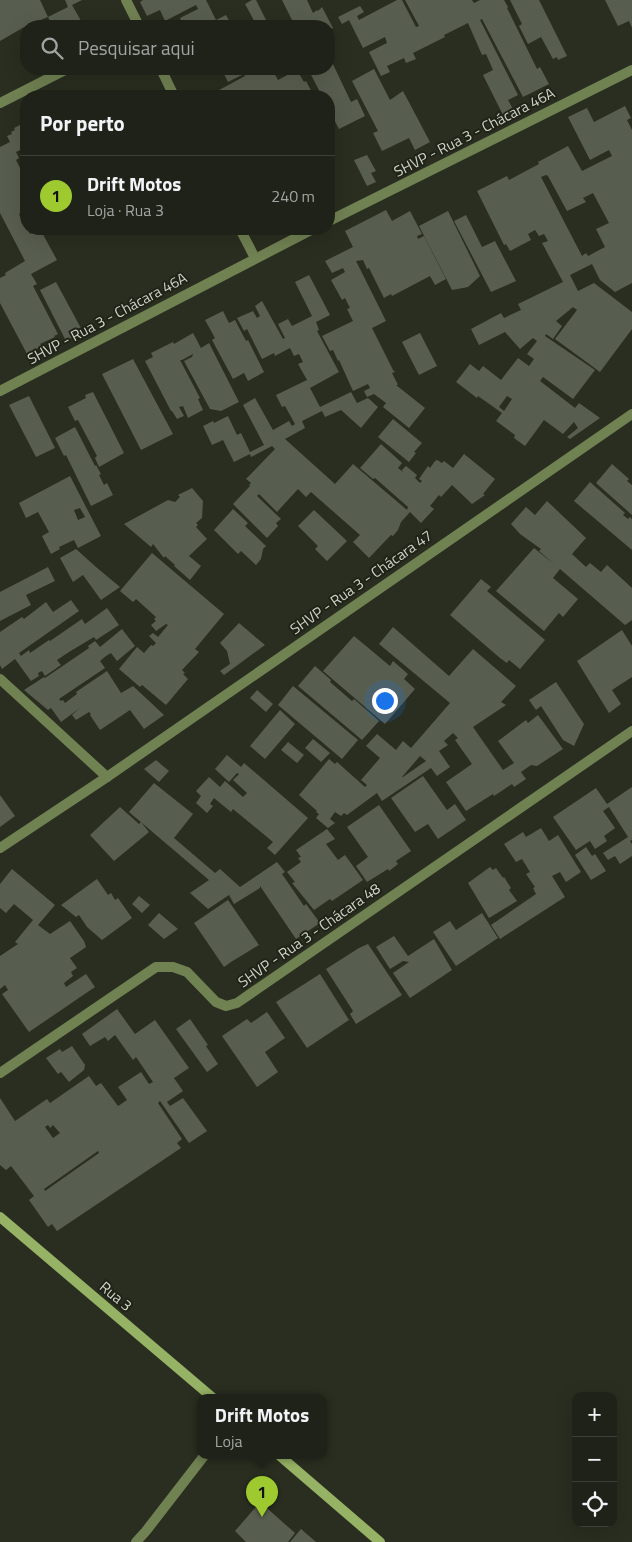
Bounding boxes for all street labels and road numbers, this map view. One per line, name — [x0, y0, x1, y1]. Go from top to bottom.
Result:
street label: SHVP - Rua 3 - Chácara 46A — [389, 81, 559, 183]
street label: SHVP - Rua 3 - Chácara 46A — [23, 266, 191, 370]
street label: SHVP - Rua 3 - Chácara 47 — [285, 524, 437, 640]
street label: SHVP - Rua 3 - Chácara 48 — [233, 877, 385, 993]
street label: Rua 3 — [95, 1275, 137, 1317]

